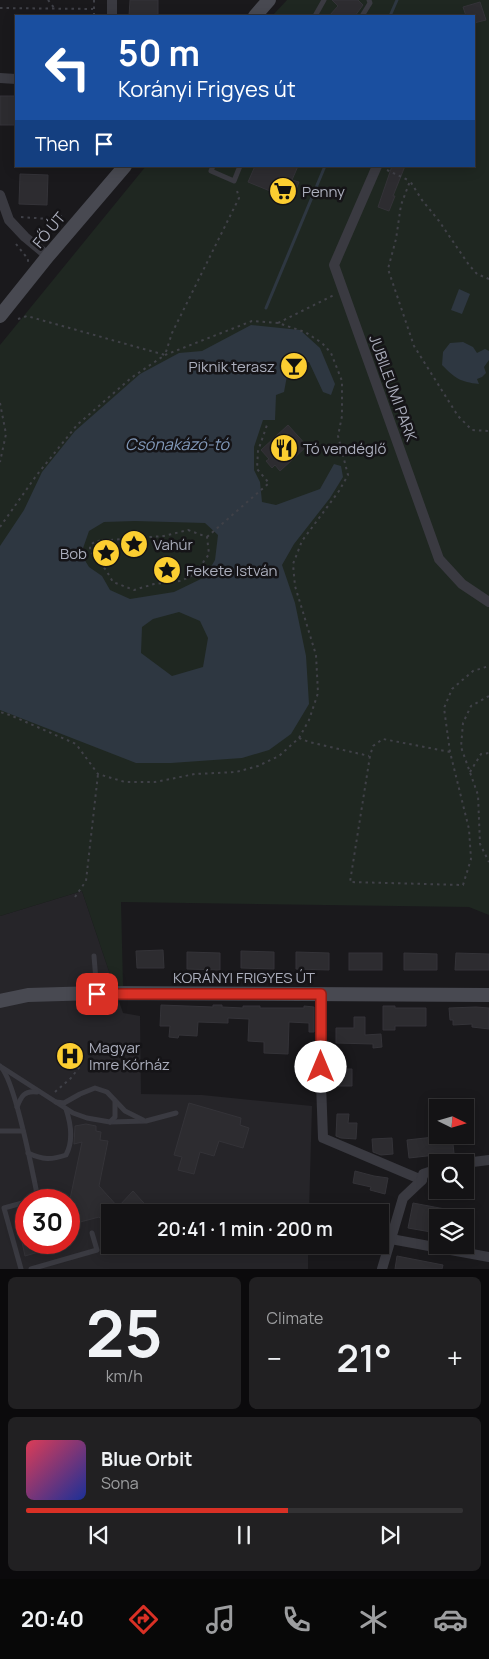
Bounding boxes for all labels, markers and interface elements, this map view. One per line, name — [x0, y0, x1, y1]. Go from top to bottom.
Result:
text: 50 m — [118, 29, 200, 77]
icon: left — [35, 35, 100, 100]
text: Korányi Frigyes út — [118, 74, 296, 104]
icon: arrive — [90, 130, 118, 158]
text: Then — [35, 131, 80, 157]
supermarket icon: Penny — [268, 176, 298, 206]
place label: Penny — [302, 181, 345, 202]
street label: FŐ ÚT — [28, 208, 70, 252]
street label: JUBILEUMI PARK — [364, 332, 422, 444]
bar icon: Piknik terasz — [279, 351, 309, 381]
place label: Piknik terasz — [188, 356, 275, 377]
water label: Csónakázó-tó — [125, 433, 231, 455]
restaurant icon: Tó vendéglő — [269, 433, 299, 463]
place label: Tó vendéglő — [303, 438, 386, 459]
place icon: Vahúr — [119, 529, 149, 559]
place label: Vahúr — [153, 534, 194, 555]
place icon: Bob — [91, 538, 121, 568]
place label: Bob — [60, 543, 87, 564]
place icon: Fekete István — [152, 555, 182, 585]
place label: Fekete István — [186, 560, 278, 581]
street label: KORÁNYI FRIGYES ÚT — [173, 967, 315, 988]
pin — [76, 973, 118, 1015]
icon: arrive — [83, 980, 111, 1008]
place label: Magyar Imre Kórház — [89, 1037, 170, 1075]
position arrow — [294, 1040, 346, 1092]
hospital icon: Magyar Imre Kórház — [55, 1041, 85, 1071]
north arrow — [429, 1099, 474, 1144]
map controls — [429, 1099, 474, 1254]
button: search — [429, 1154, 474, 1199]
speed limit sign: 30 — [15, 1189, 80, 1254]
button: layers — [429, 1209, 474, 1254]
text: 20:41 · 1 min · 200 m — [157, 1216, 333, 1242]
text: 25 — [86, 1288, 163, 1377]
text: Climate — [267, 1307, 323, 1329]
text: 21° — [337, 1331, 392, 1383]
text: − — [267, 1339, 282, 1377]
text: + — [447, 1339, 463, 1377]
text: km/h — [106, 1365, 143, 1387]
text: Blue Orbit — [101, 1446, 193, 1472]
text: Sona — [101, 1472, 139, 1494]
icon: previous — [85, 1521, 113, 1549]
icon: pause — [230, 1521, 258, 1549]
icon: next — [376, 1521, 404, 1549]
icon: directions — [126, 1602, 161, 1637]
icon: music — [203, 1602, 238, 1637]
icon: phone — [279, 1602, 314, 1637]
icon: climate — [356, 1602, 391, 1637]
icon: car — [433, 1602, 468, 1637]
text: 20:40 — [21, 1604, 84, 1634]

